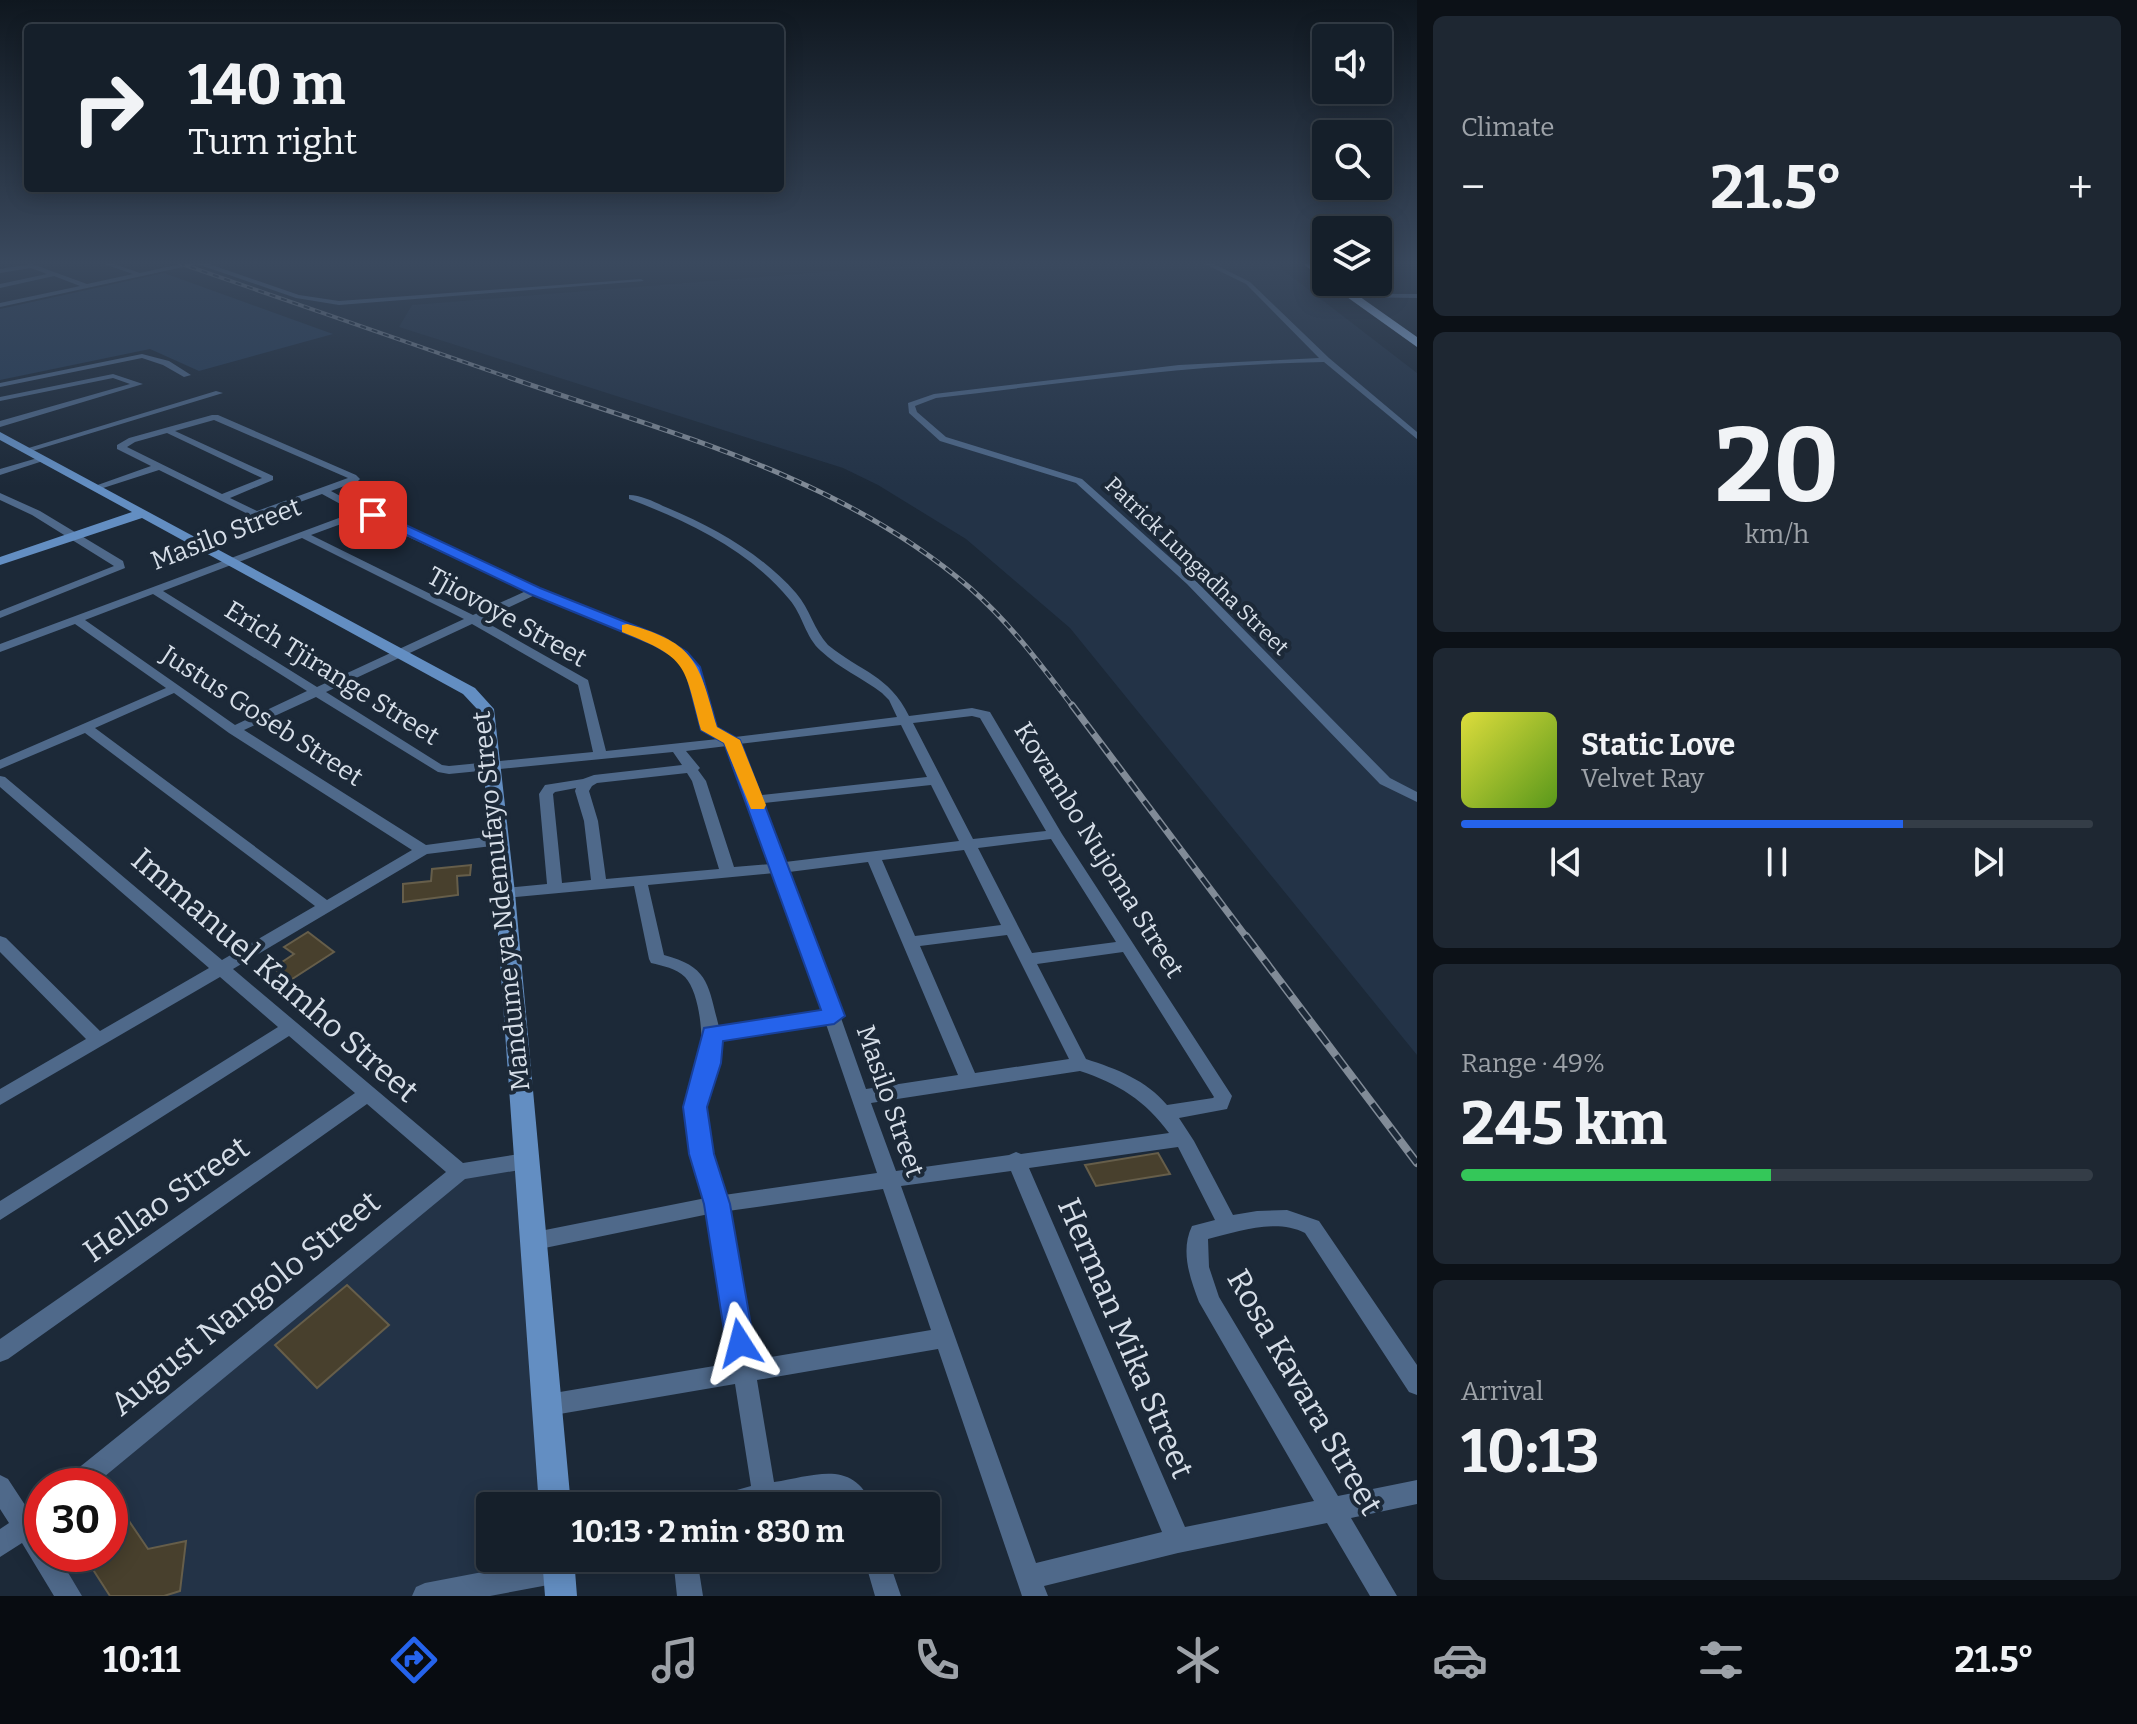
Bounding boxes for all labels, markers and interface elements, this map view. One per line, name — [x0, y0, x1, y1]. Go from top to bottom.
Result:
map controls — [1312, 24, 1392, 296]
button: sound — [1312, 24, 1392, 104]
text: 140 m — [188, 52, 345, 119]
icon: right — [56, 56, 160, 160]
text: Climate — [1461, 112, 1555, 143]
text: Turn right — [188, 120, 357, 164]
button: search — [1312, 120, 1392, 200]
text: 21.5° — [1710, 152, 1843, 224]
text: − — [1461, 161, 1485, 214]
text: + — [2068, 161, 2093, 214]
button: layers — [1312, 216, 1392, 296]
text: 20 — [1715, 404, 1839, 529]
street label: Patrick Lungadha Street — [1099, 471, 1295, 661]
pin — [339, 481, 407, 549]
street label: Masilo Street — [147, 491, 306, 577]
icon: arrive — [351, 493, 395, 537]
text: km/h — [1745, 519, 1809, 550]
street label: Tjiovoye Street — [422, 560, 593, 674]
street label: Erich Tjirange Street — [219, 594, 445, 752]
street label: Justus Goseb Street — [154, 639, 369, 793]
street label: Mandume ya Ndemufayo Street — [466, 709, 536, 1092]
street label: Kovambo Nujoma Street — [1008, 716, 1191, 984]
text: Static Love — [1581, 727, 1735, 763]
text: Velvet Ray — [1581, 763, 1704, 794]
street label: Immanuel Kamho Street — [124, 840, 426, 1110]
icon: previous — [1544, 840, 1588, 884]
icon: pause — [1755, 840, 1799, 884]
icon: next — [1966, 840, 2010, 884]
street label: Masilo Street — [850, 1021, 931, 1181]
text: Range · 49% — [1461, 1048, 1605, 1079]
text: 245 km — [1461, 1088, 1667, 1160]
street label: Hellao Street — [76, 1128, 256, 1270]
street label: August Nangolo Street — [103, 1182, 388, 1423]
street label: Herman Mika Street — [1050, 1192, 1202, 1484]
street label: Rosa Kavara Street — [1219, 1263, 1391, 1522]
position arrow — [698, 1301, 782, 1385]
text: Arrival — [1461, 1376, 1543, 1407]
text: 10:13 — [1461, 1416, 1599, 1488]
speed limit sign: 30 — [24, 1468, 128, 1572]
text: 10:13 · 2 min · 830 m — [572, 1514, 844, 1550]
icon: directions — [386, 1632, 442, 1688]
icon: music — [647, 1632, 703, 1688]
icon: phone — [909, 1632, 965, 1688]
icon: climate — [1170, 1632, 1226, 1688]
icon: car — [1432, 1632, 1488, 1688]
icon: filters — [1693, 1632, 1749, 1688]
text: 10:11 — [103, 1638, 181, 1682]
text: 21.5° — [1955, 1638, 2034, 1682]

